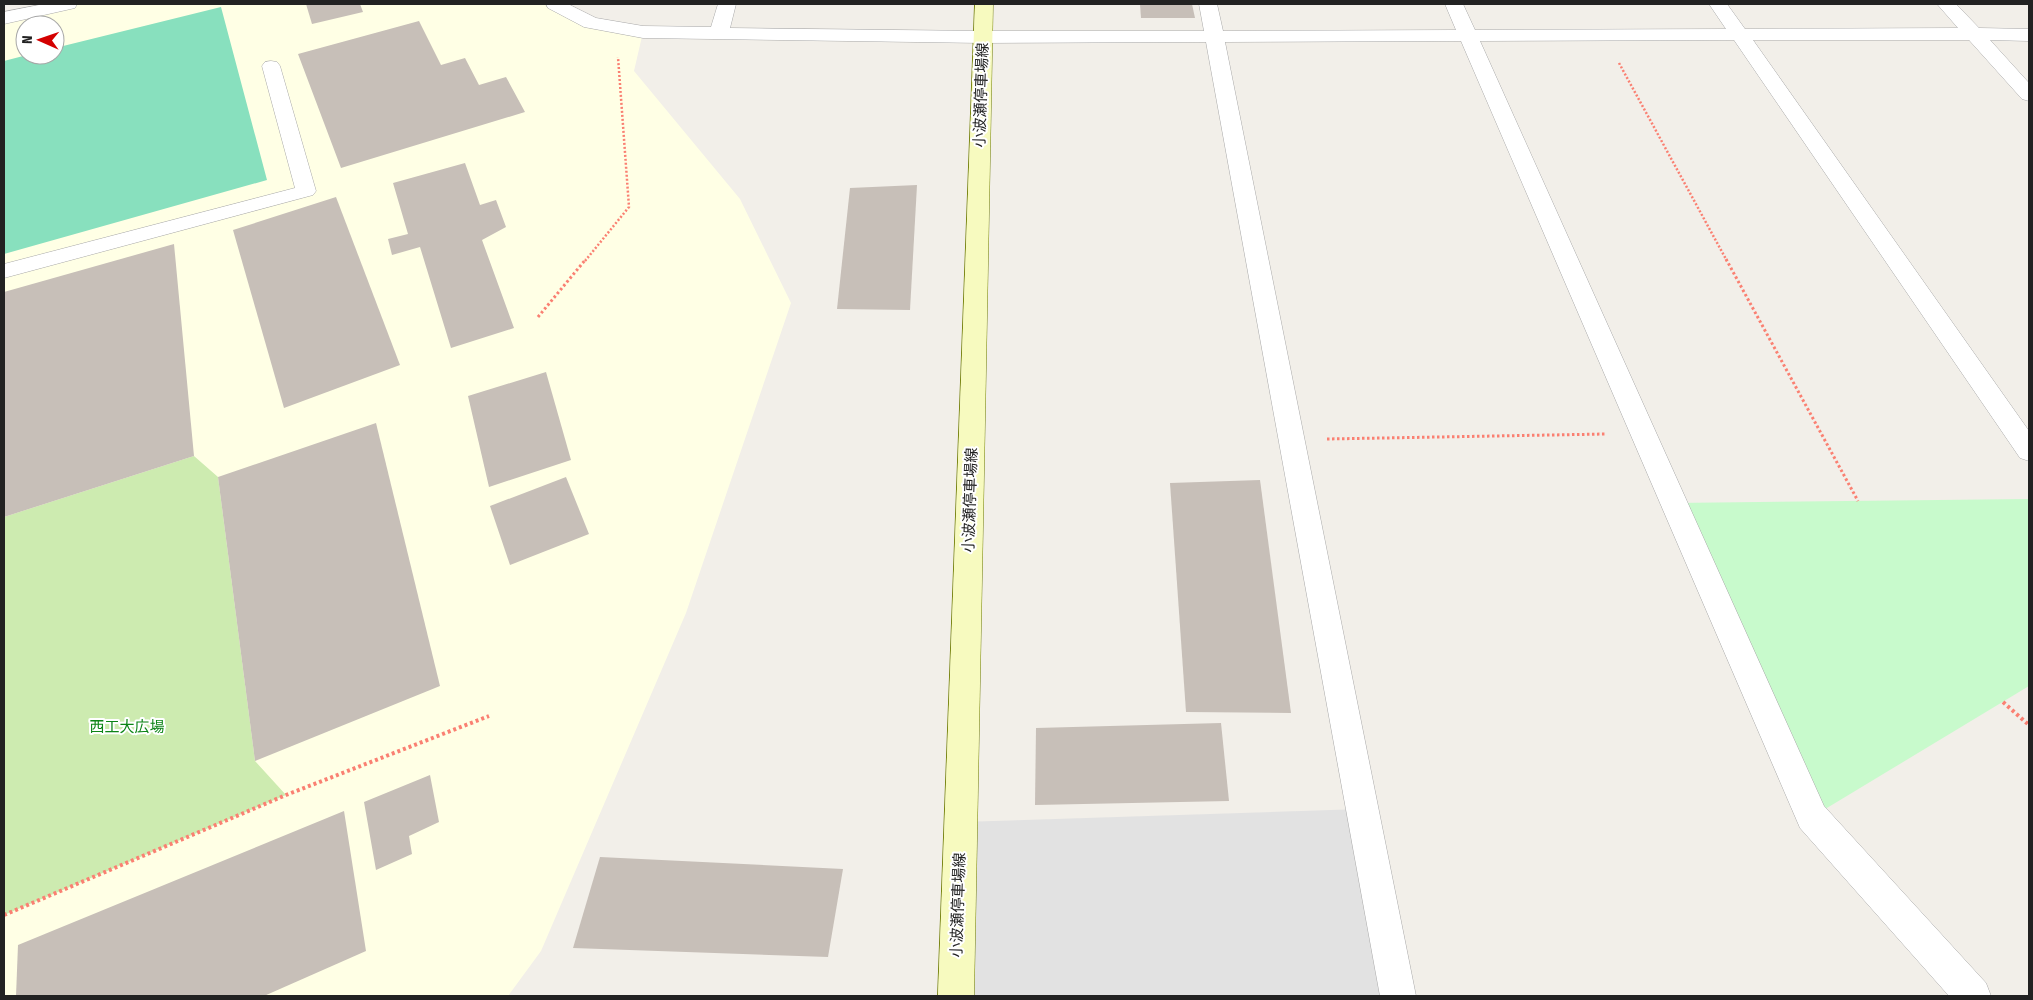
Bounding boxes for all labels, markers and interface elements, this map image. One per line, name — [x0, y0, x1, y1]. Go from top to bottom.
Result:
north arrow — [15, 15, 65, 65]
text: N — [19, 35, 36, 44]
street label: 小波瀬停車場線 — [970, 42, 992, 148]
street label: 小波瀬停車場線 — [959, 447, 981, 553]
park label: 西工大広場 — [89, 718, 165, 736]
street label: 小波瀬停車場線 — [947, 852, 969, 958]

